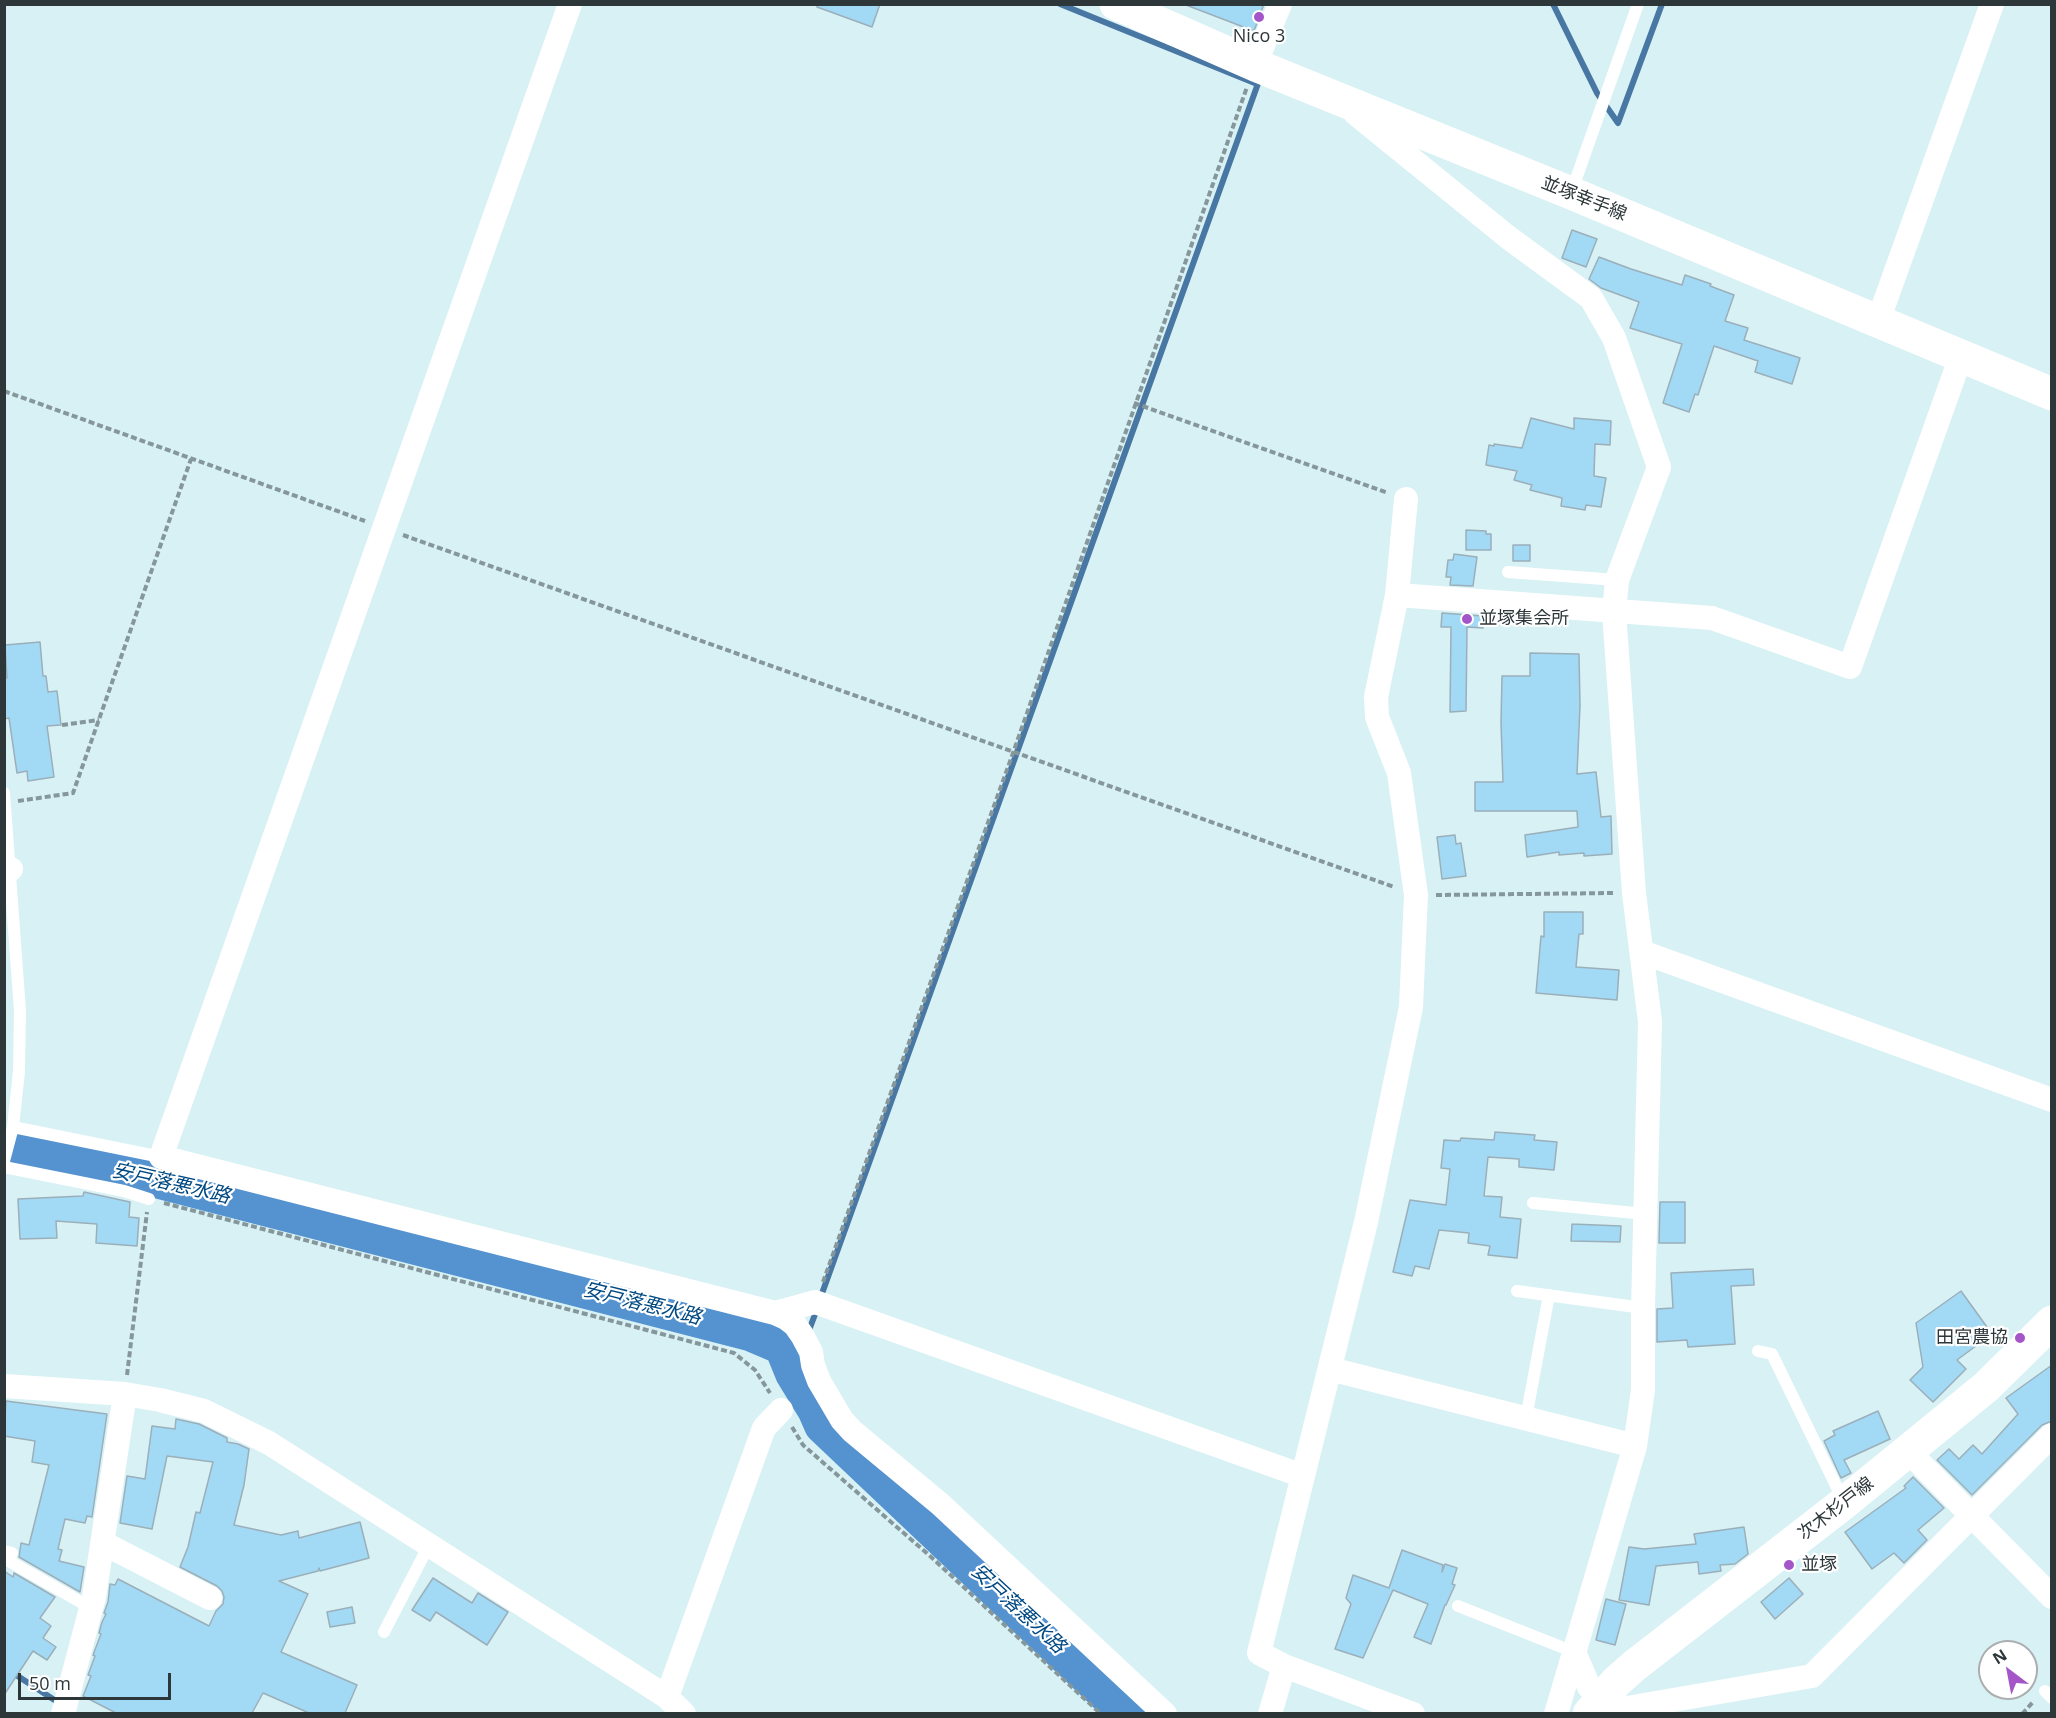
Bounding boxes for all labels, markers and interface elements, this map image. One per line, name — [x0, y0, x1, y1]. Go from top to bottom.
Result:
marker: Nico 3 — [1252, 10, 1266, 24]
place label: Nico 3 — [1233, 26, 1285, 48]
street label: 並塚幸手線 — [1538, 172, 1630, 226]
place label: 並塚集会所 — [1479, 608, 1569, 630]
marker: 並塚集会所 — [1460, 612, 1474, 626]
water label: 安戸落悪水路 — [110, 1159, 232, 1209]
water label: 安戸落悪水路 — [581, 1278, 703, 1330]
place label: 田宮農協 — [1936, 1327, 2008, 1349]
marker: 田宮農協 — [2013, 1331, 2027, 1345]
street label: 次木杉戸線 — [1794, 1473, 1878, 1545]
place label: 並塚 — [1801, 1554, 1837, 1576]
marker: 並塚 — [1782, 1558, 1796, 1572]
water label: 安戸落悪水路 — [966, 1559, 1070, 1659]
north arrow — [1978, 1640, 2038, 1700]
text: N — [1988, 1644, 2011, 1669]
scale bar — [21, 1661, 174, 1699]
text: 50 m — [29, 1671, 71, 1695]

